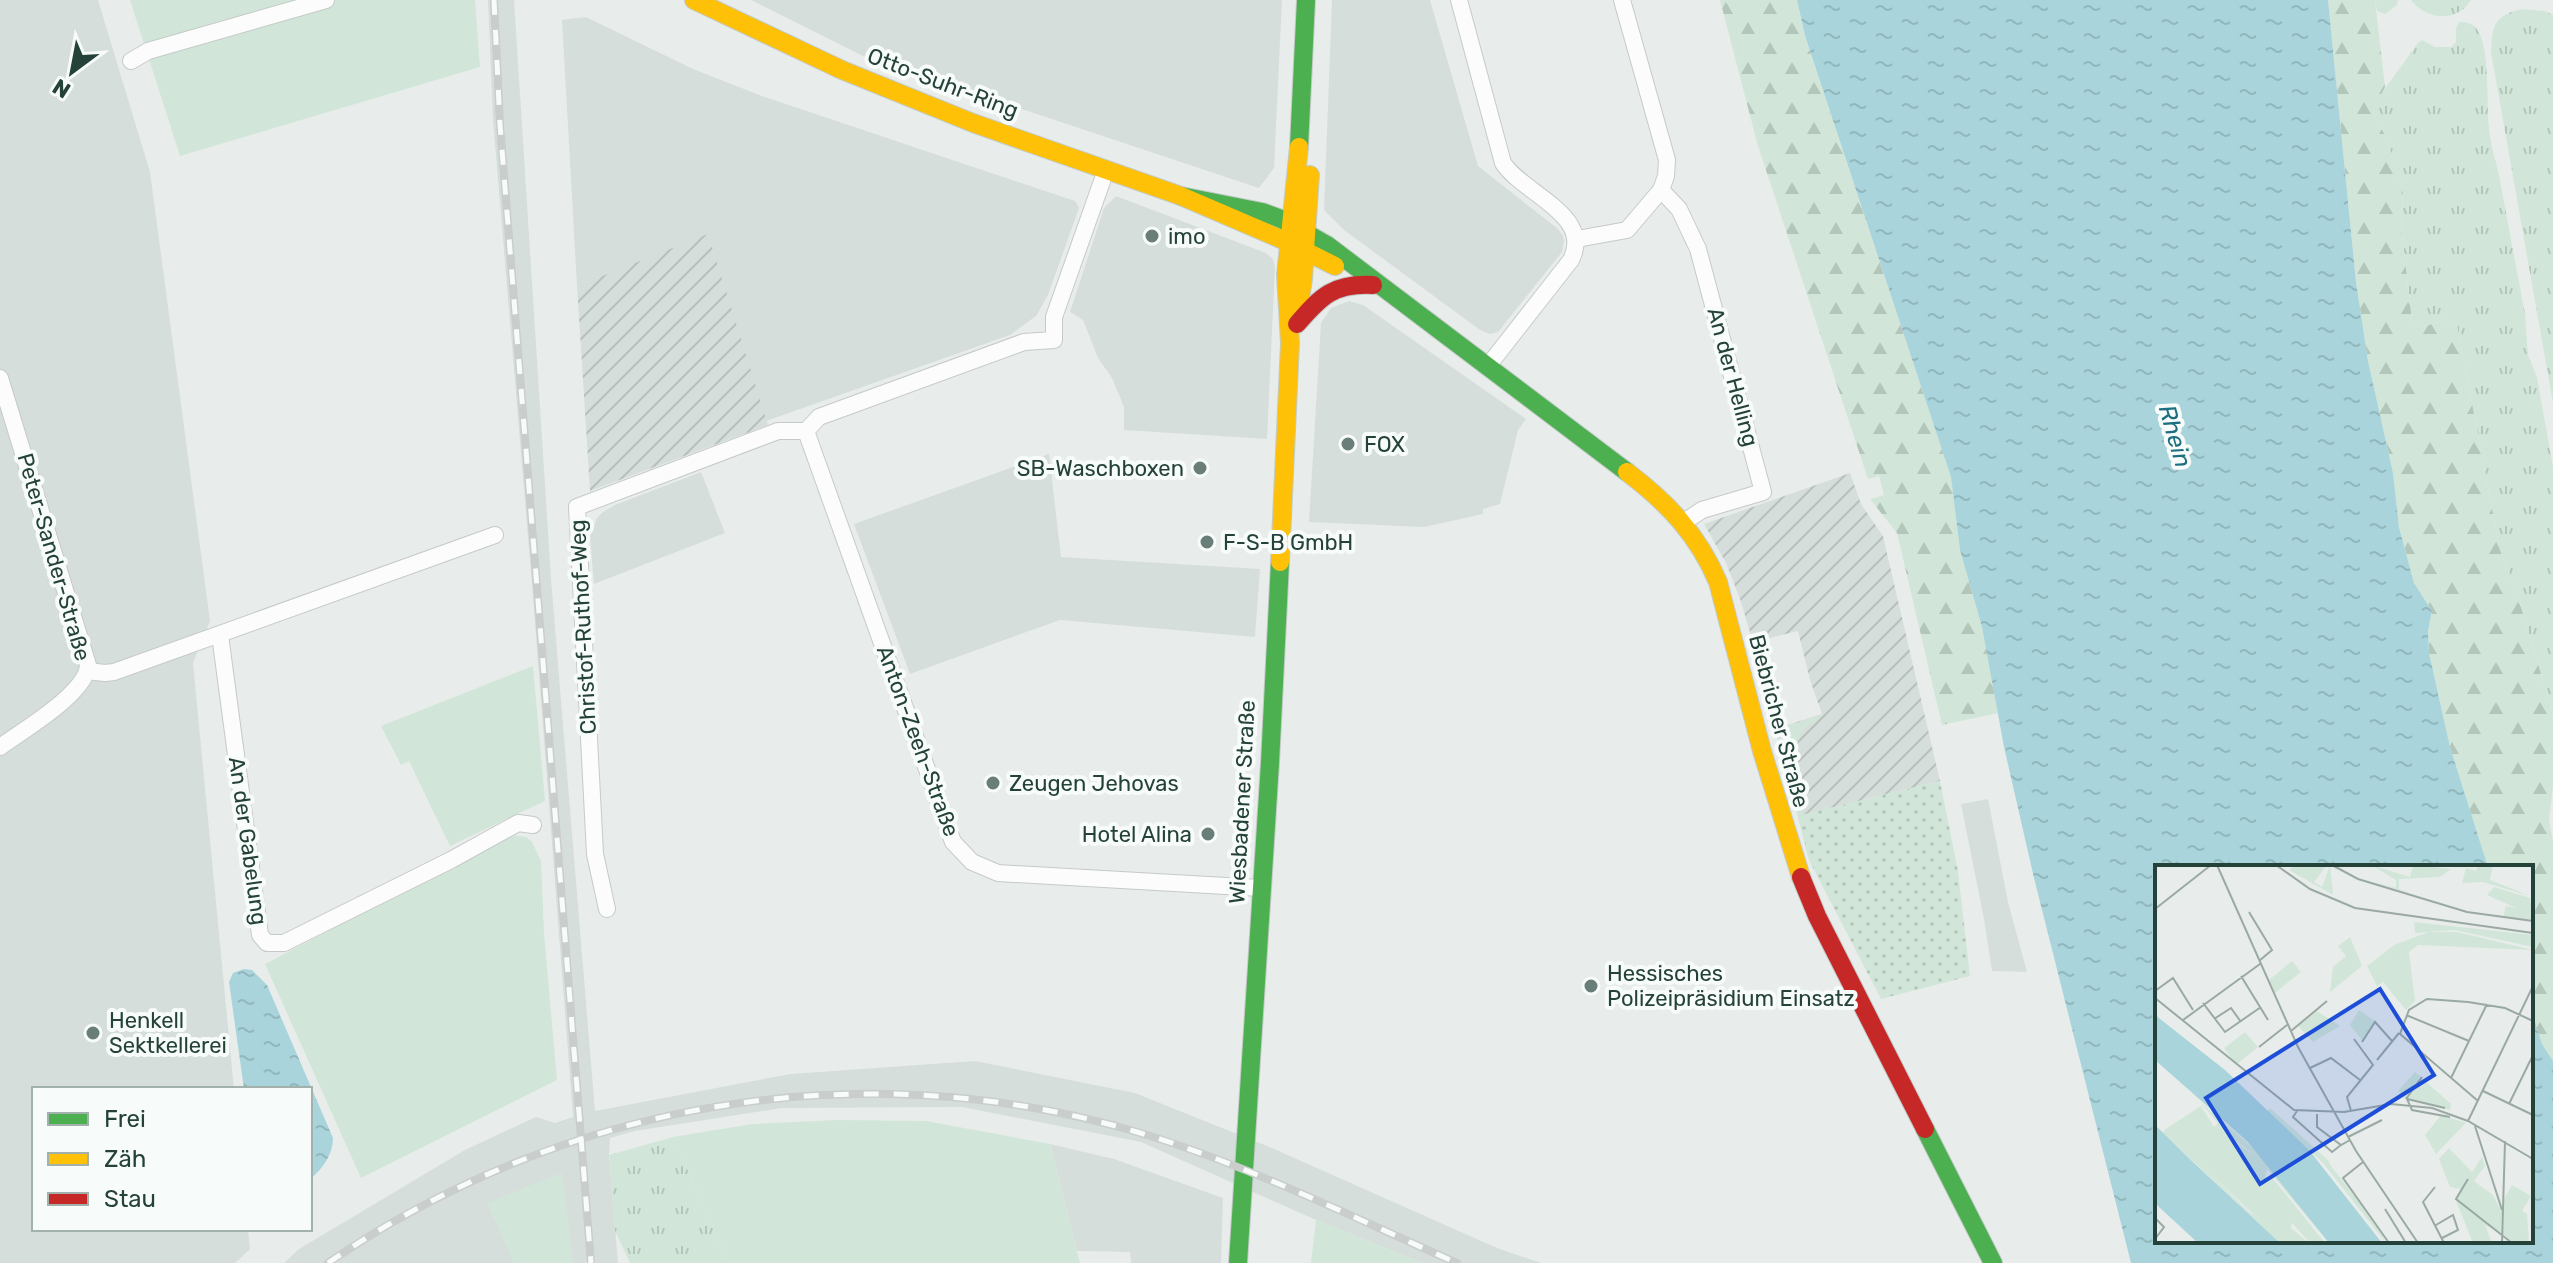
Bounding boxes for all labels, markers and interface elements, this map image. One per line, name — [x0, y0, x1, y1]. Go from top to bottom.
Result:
north arrow — [32, 32, 112, 112]
street label: Otto-Suhr-Ring — [864, 42, 1022, 124]
text: N — [48, 73, 76, 104]
place label: imo — [1168, 223, 1206, 250]
marker: imo — [1143, 227, 1161, 245]
street label: An der Helling — [1702, 305, 1764, 449]
water label: Rhein — [2153, 401, 2197, 471]
place label: FOX — [1364, 431, 1405, 458]
marker: FOX — [1339, 435, 1357, 453]
street label: Peter-Sander-Straße — [11, 450, 97, 664]
place label: SB-Waschboxen — [1017, 455, 1184, 482]
marker: SB-Waschboxen — [1191, 459, 1209, 477]
street label: Christof-Ruthof-Weg — [564, 519, 602, 735]
place label: F-S-B GmbH — [1223, 529, 1353, 556]
marker: F-S-B GmbH — [1198, 533, 1216, 551]
street label: Biebricher Straße — [1743, 631, 1815, 811]
street label: Anton-Zeeh-Straße — [871, 642, 965, 840]
street label: Wiesbadener Straße — [1223, 699, 1261, 905]
street label: An der Gabelung — [223, 755, 273, 927]
place label: Zeugen Jehovas — [1009, 770, 1179, 797]
marker: Zeugen Jehovas — [984, 774, 1002, 792]
place label: Hotel Alina — [1082, 821, 1192, 848]
marker: Hotel Alina — [1199, 825, 1217, 843]
inset map — [2155, 865, 2533, 1243]
place label: Hessisches Polizeipräsidium Einsatz — [1607, 960, 1855, 1012]
marker: Hessisches Polizeipräsidium Einsatz — [1582, 977, 1600, 995]
place label: Henkell Sektkellerei — [109, 1007, 227, 1059]
marker: Henkell Sektkellerei — [84, 1024, 102, 1042]
legend — [32, 1087, 312, 1231]
text: Frei — [104, 1105, 146, 1133]
text: Zäh — [104, 1145, 146, 1173]
text: Stau — [104, 1185, 156, 1213]

